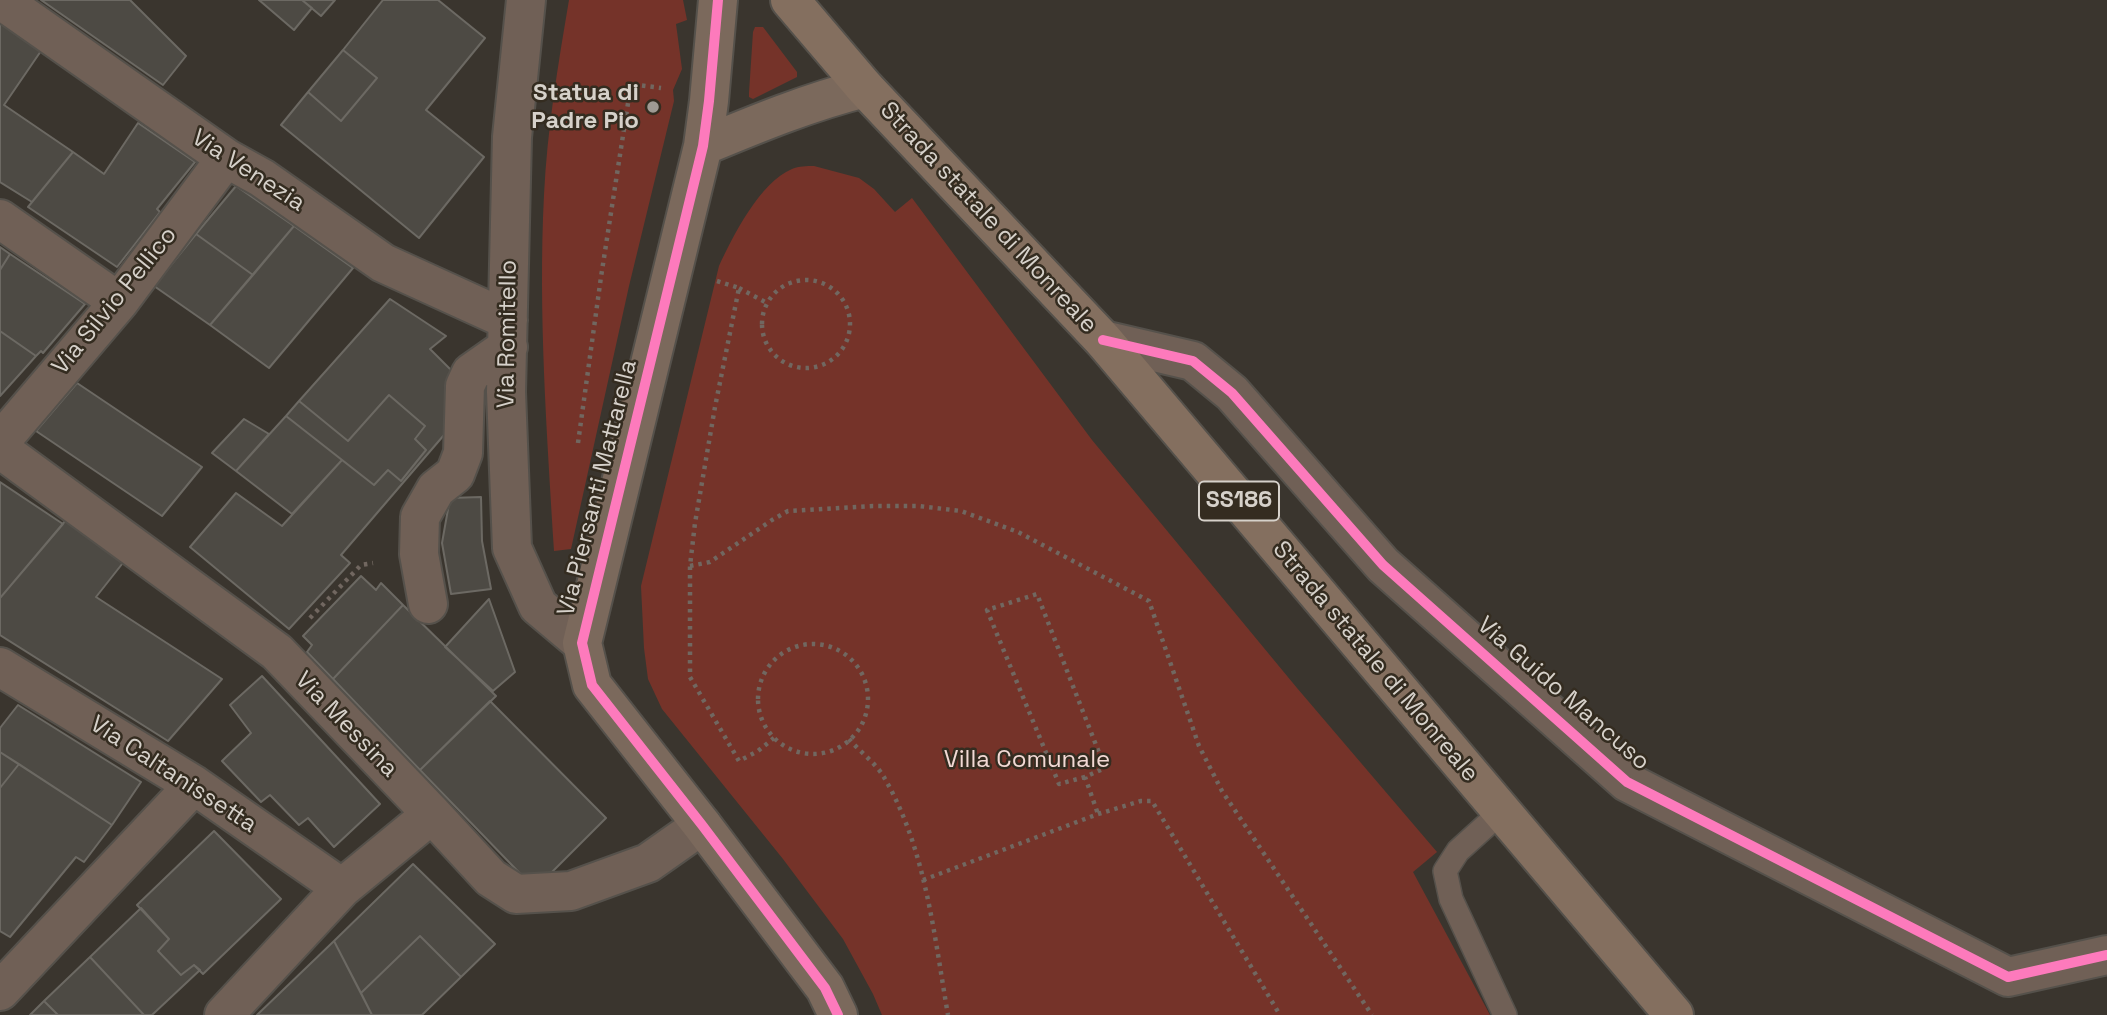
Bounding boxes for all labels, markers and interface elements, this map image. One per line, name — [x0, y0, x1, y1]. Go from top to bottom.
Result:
place label: Statua di Padre Pio — [531, 79, 639, 135]
street label: Strada statale di Monreale — [873, 97, 1103, 339]
marker: Statua di Padre Pio — [645, 99, 661, 115]
street label: Via Venezia — [186, 124, 310, 218]
street label: Via Silvio Pellico — [47, 221, 183, 381]
street label: Via Romitello — [492, 259, 524, 409]
street label: Via Piersanti Mattarella — [552, 357, 644, 619]
road number: SS186 — [1199, 481, 1279, 520]
street label: Strada statale di Monreale — [1266, 536, 1484, 788]
street label: Via Guido Mancuso — [1471, 611, 1655, 777]
street label: Via Messina — [289, 666, 403, 784]
street label: Via Caltanissetta — [84, 710, 262, 840]
park label: Villa Comunale — [944, 746, 1110, 774]

